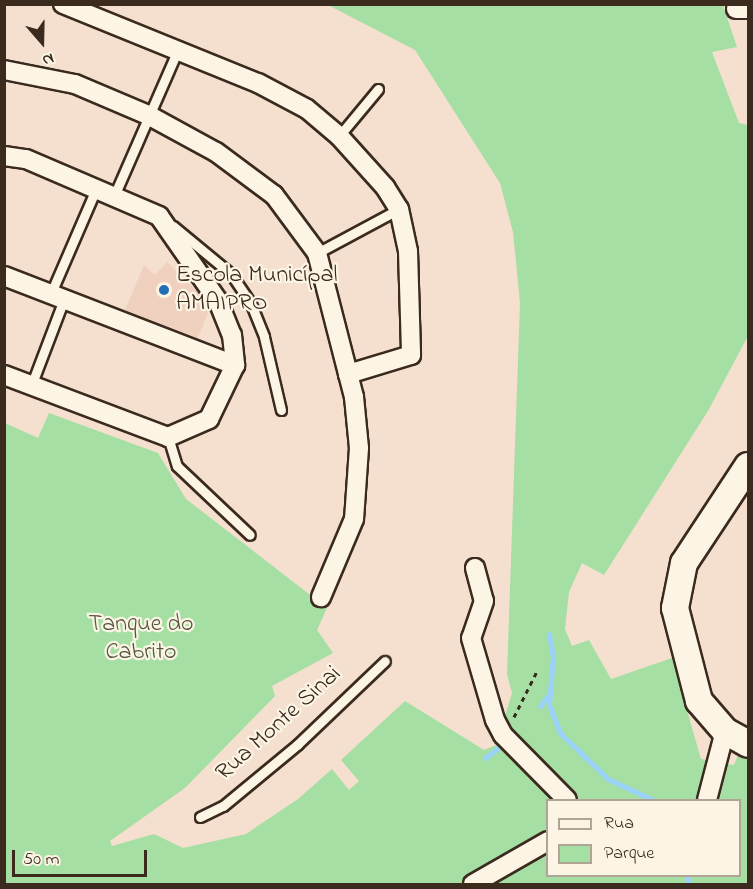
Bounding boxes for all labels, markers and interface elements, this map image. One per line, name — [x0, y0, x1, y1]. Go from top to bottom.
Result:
north arrow — [12, 12, 72, 72]
text: N — [39, 46, 57, 72]
place label: Escola Municípal AMAIPRO — [176, 262, 338, 318]
marker: Escola Municípal AMAIPRO — [157, 283, 171, 297]
park label: Tanque do Cabrito — [89, 611, 193, 667]
street label: Rua Monte Sinai — [210, 660, 348, 788]
legend — [546, 799, 741, 877]
text: Rua — [604, 811, 634, 837]
scale bar — [15, 838, 150, 876]
text: Parque — [604, 841, 654, 867]
text: 50 m — [23, 847, 60, 873]

